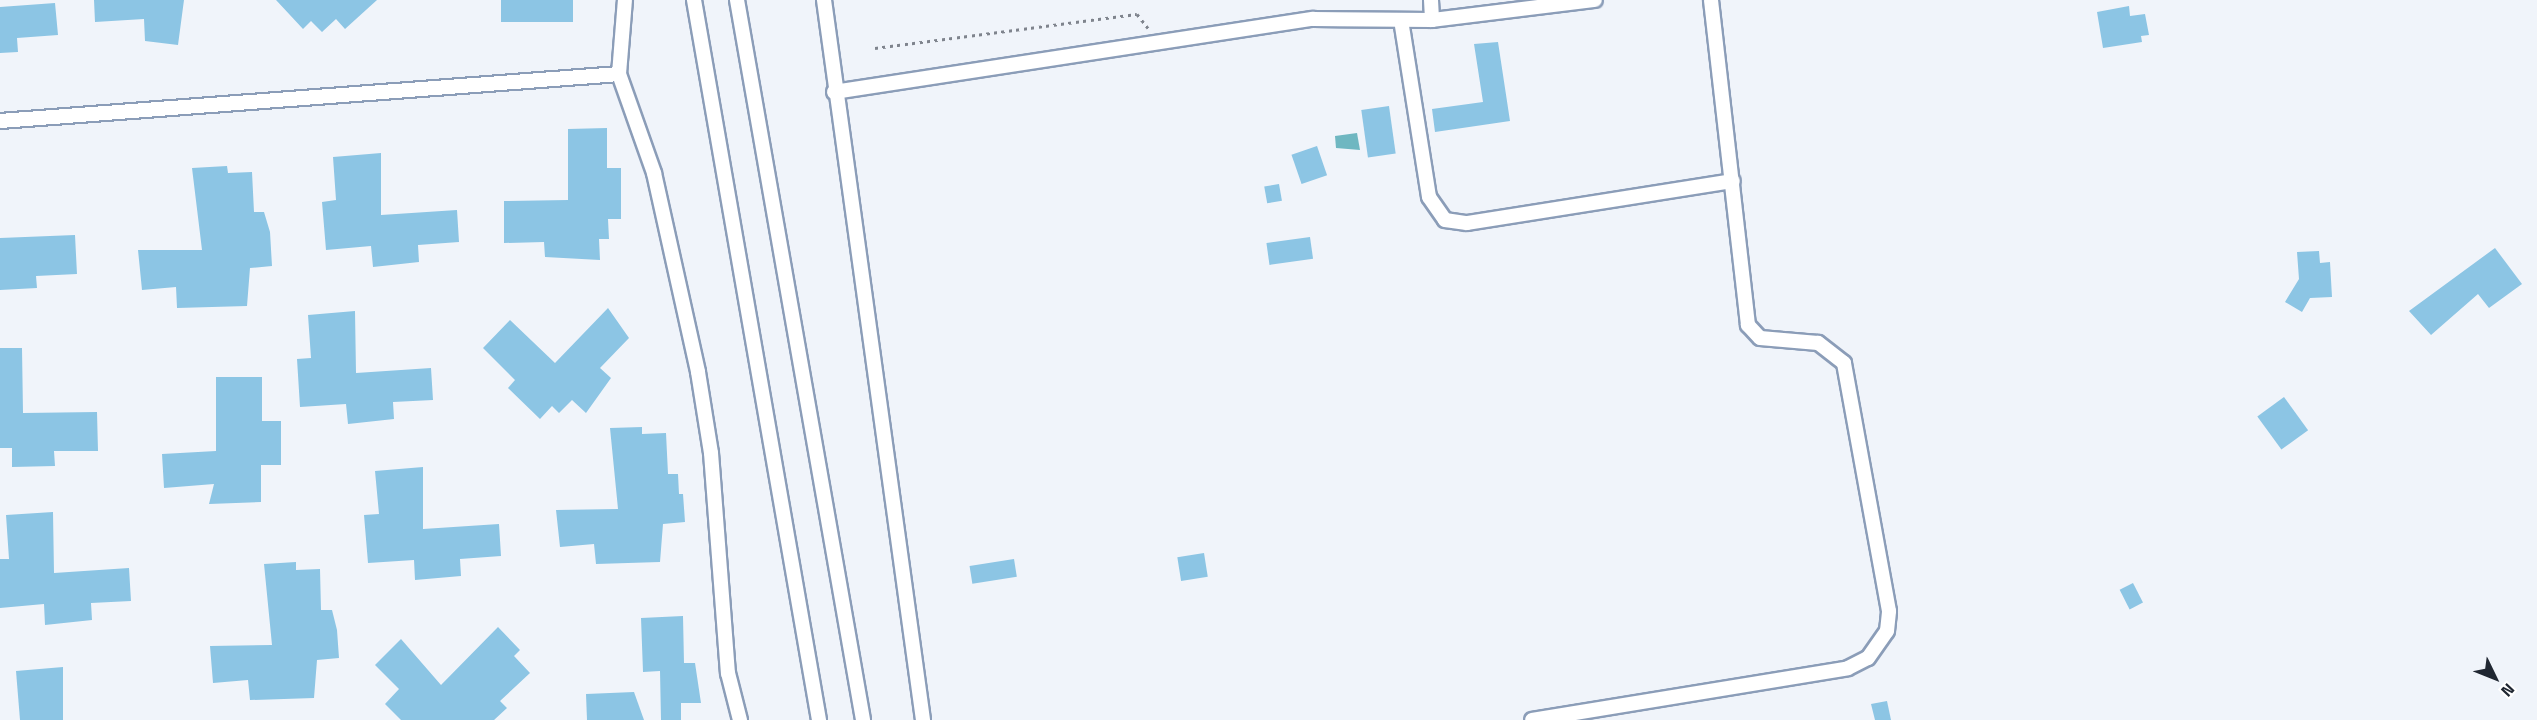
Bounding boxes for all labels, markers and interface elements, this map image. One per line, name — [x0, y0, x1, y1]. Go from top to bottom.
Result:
north arrow — [2465, 648, 2525, 708]
text: N — [2496, 678, 2521, 703]

